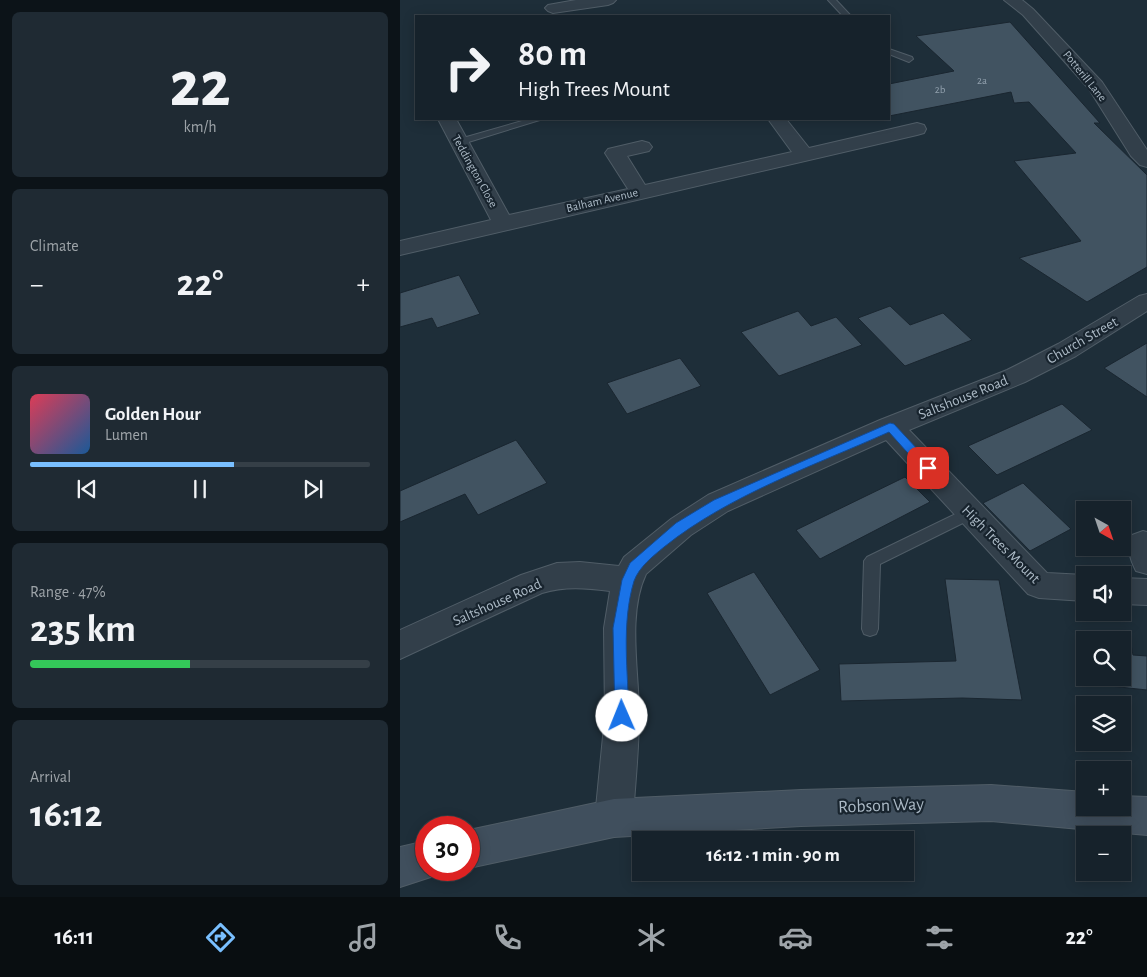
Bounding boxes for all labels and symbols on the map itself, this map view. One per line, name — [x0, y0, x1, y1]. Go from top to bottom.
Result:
street label: Potterill Lane — [1061, 48, 1109, 104]
house number: 2a — [977, 75, 987, 86]
house number: 2b — [935, 84, 946, 95]
street label: Teddington Close — [450, 133, 500, 209]
street label: Balham Avenue — [565, 186, 639, 214]
street label: Church Street — [1044, 314, 1121, 367]
street label: Saltshouse Road — [916, 373, 1010, 422]
pin — [907, 447, 949, 489]
north arrow — [1076, 501, 1131, 556]
street label: High Trees Mount — [959, 502, 1043, 586]
street label: Saltshouse Road — [451, 576, 544, 629]
position arrow — [595, 689, 647, 741]
street label: Robson Way — [838, 795, 925, 816]
speed limit sign: 30 — [415, 816, 480, 881]

